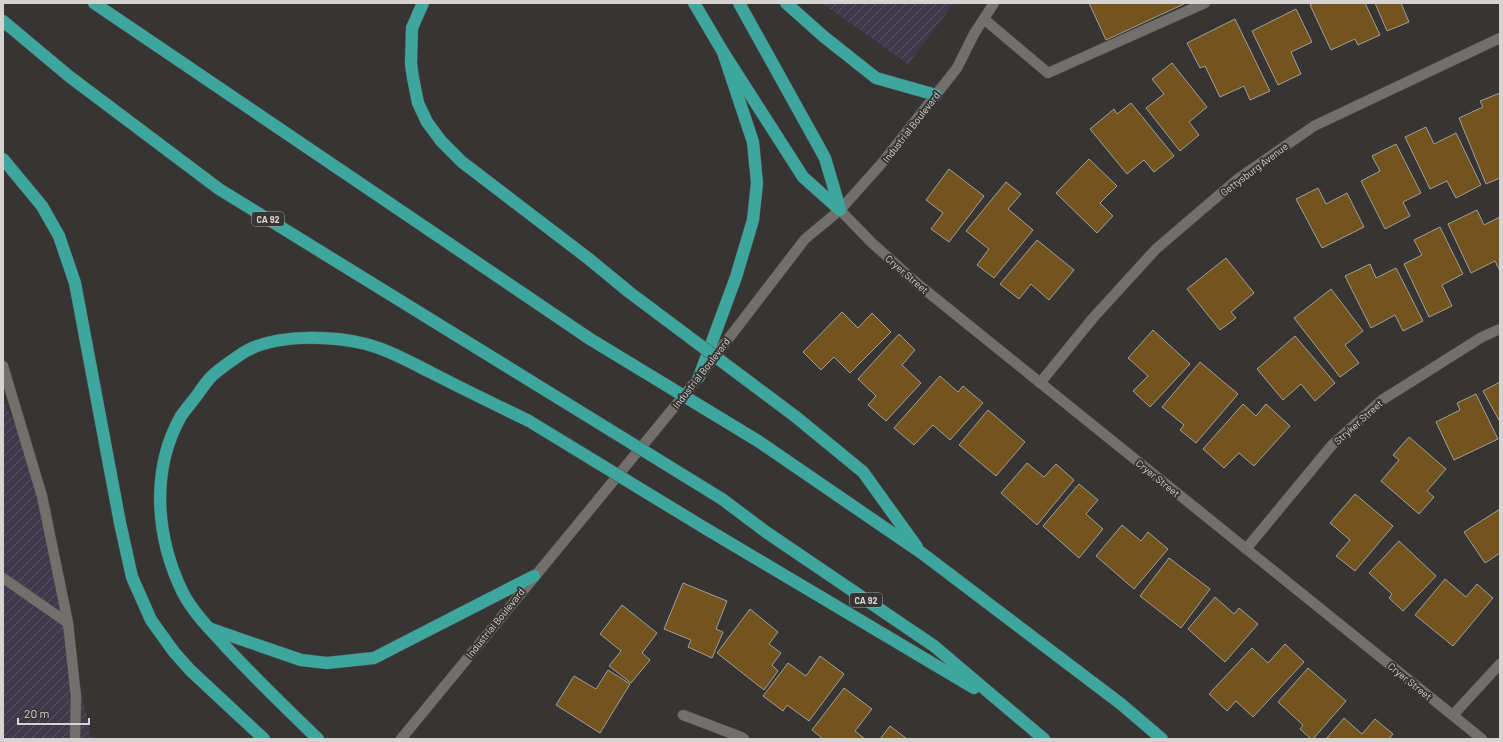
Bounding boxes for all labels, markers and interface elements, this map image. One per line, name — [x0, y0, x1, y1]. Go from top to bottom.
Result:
street label: Industrial Boulevard — [880, 89, 942, 165]
street label: Gettysburg Avenue — [1218, 140, 1290, 198]
road number: CA 92 — [252, 212, 284, 226]
street label: Cryer Street — [883, 252, 931, 296]
street label: Industrial Boulevard — [670, 335, 732, 411]
street label: Stryker Street — [1331, 397, 1385, 447]
street label: Cryer Street — [1134, 457, 1183, 499]
street label: Industrial Boulevard — [463, 586, 527, 660]
road number: CA 92 — [850, 593, 882, 607]
street label: Cryer Street — [1386, 660, 1435, 702]
scale bar — [18, 700, 89, 726]
text: 20 m — [24, 706, 50, 720]

